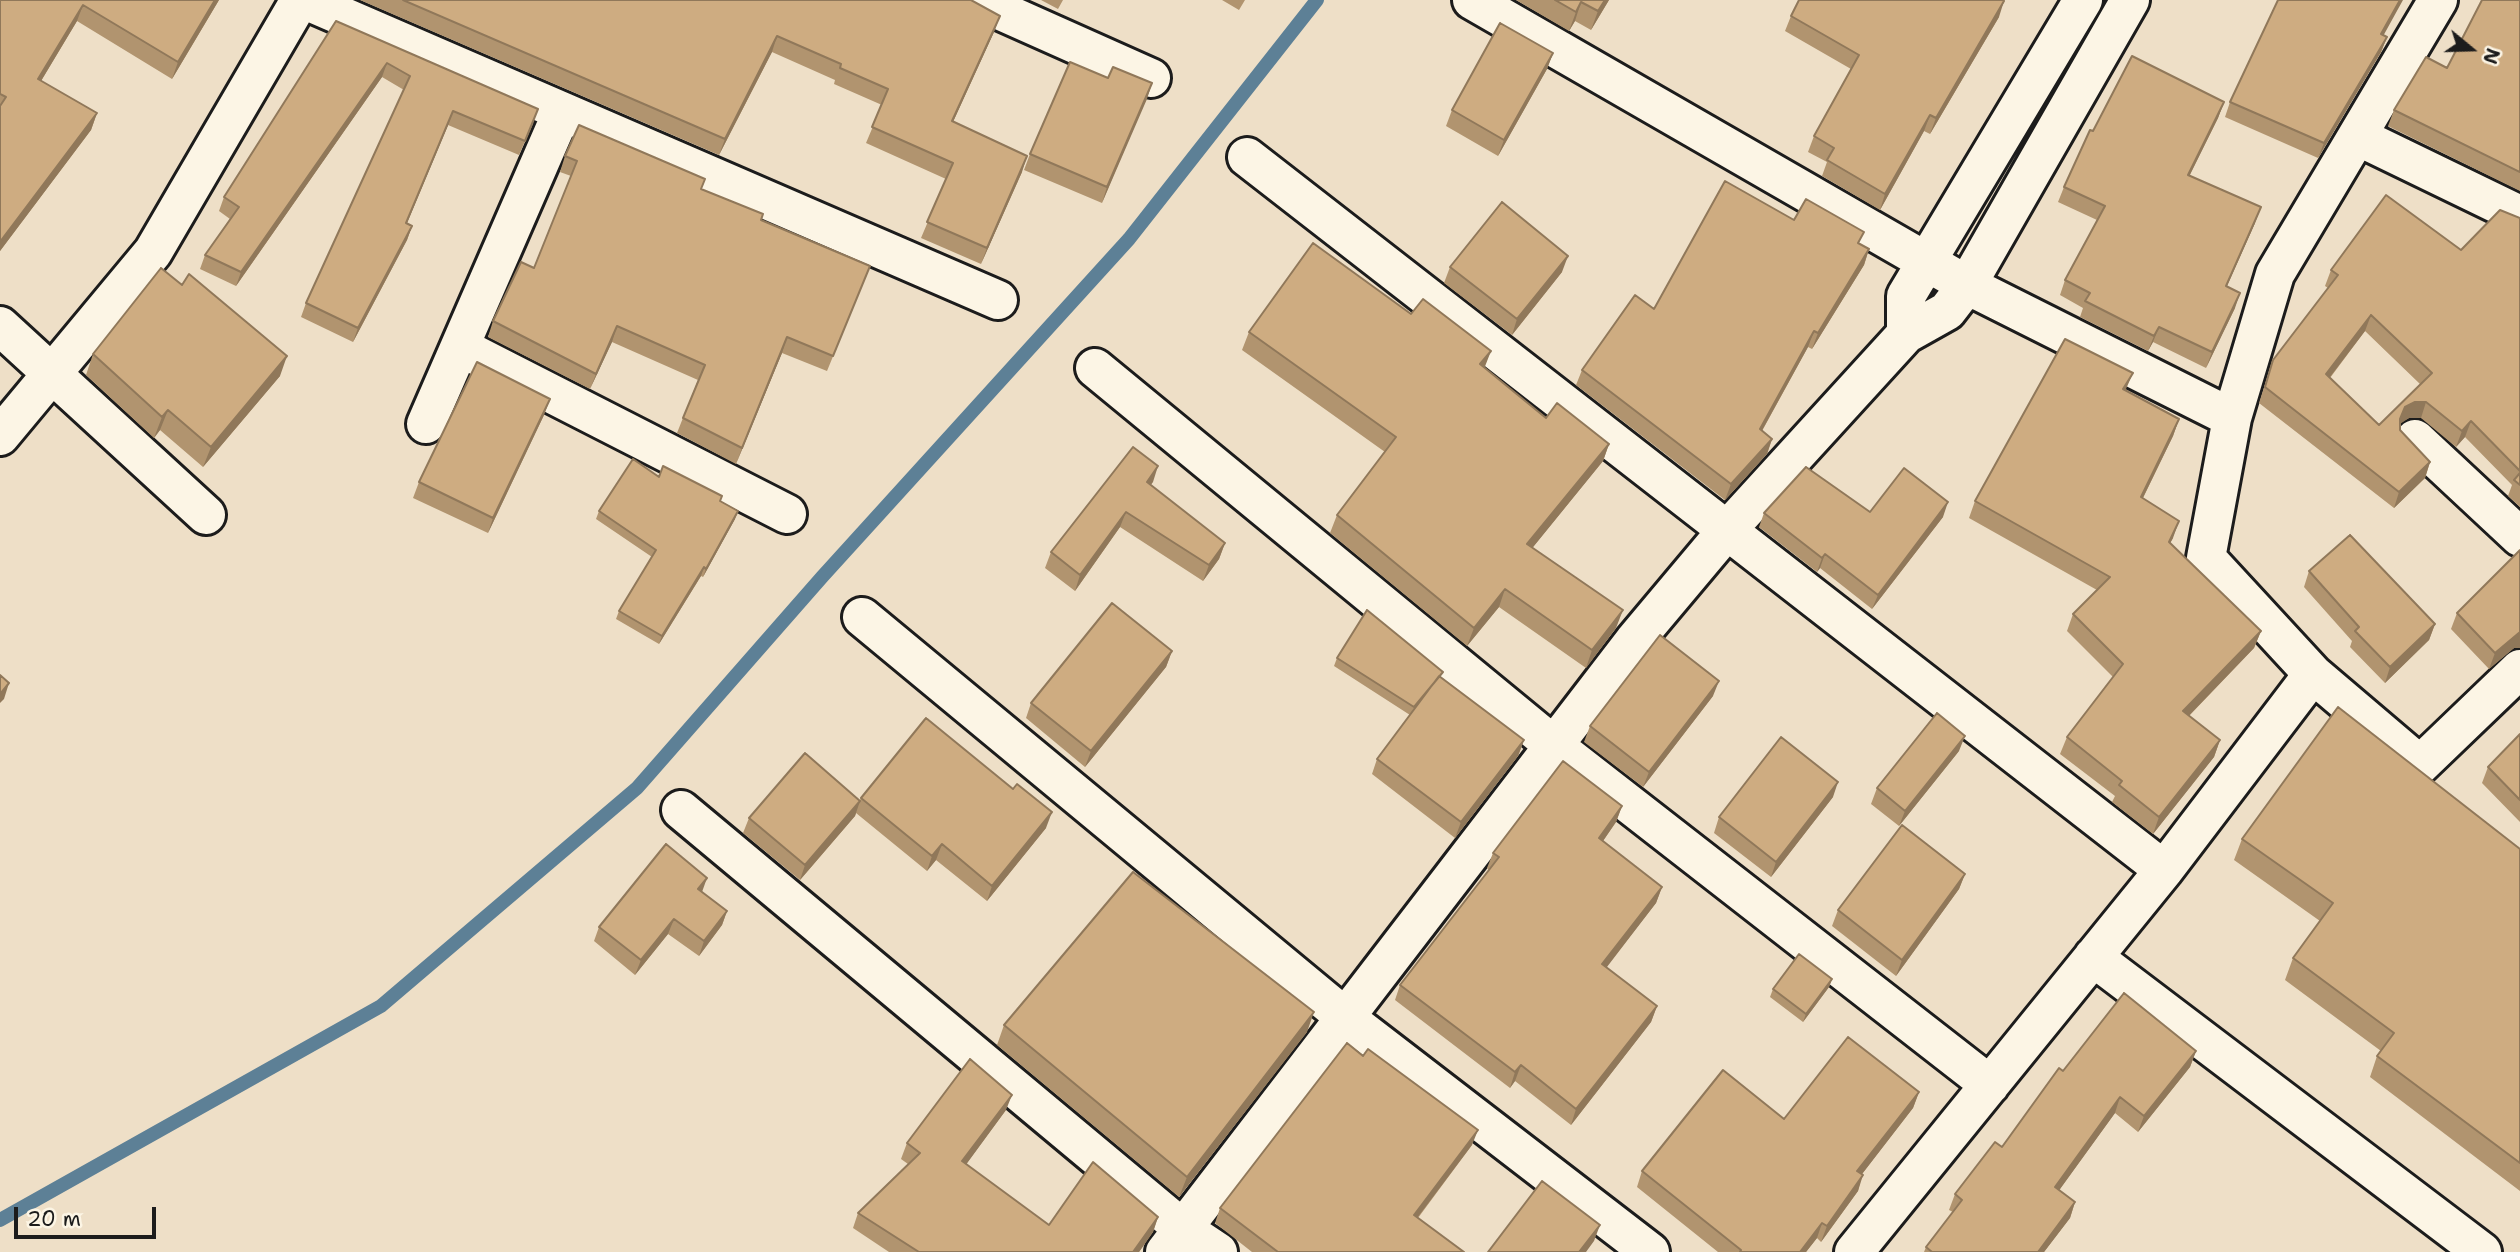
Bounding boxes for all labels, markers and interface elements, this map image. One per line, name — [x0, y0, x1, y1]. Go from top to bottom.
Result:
north arrow — [2436, 14, 2506, 84]
text: N — [2477, 45, 2506, 67]
scale bar — [18, 1192, 159, 1236]
text: 20 m — [27, 1205, 81, 1233]

